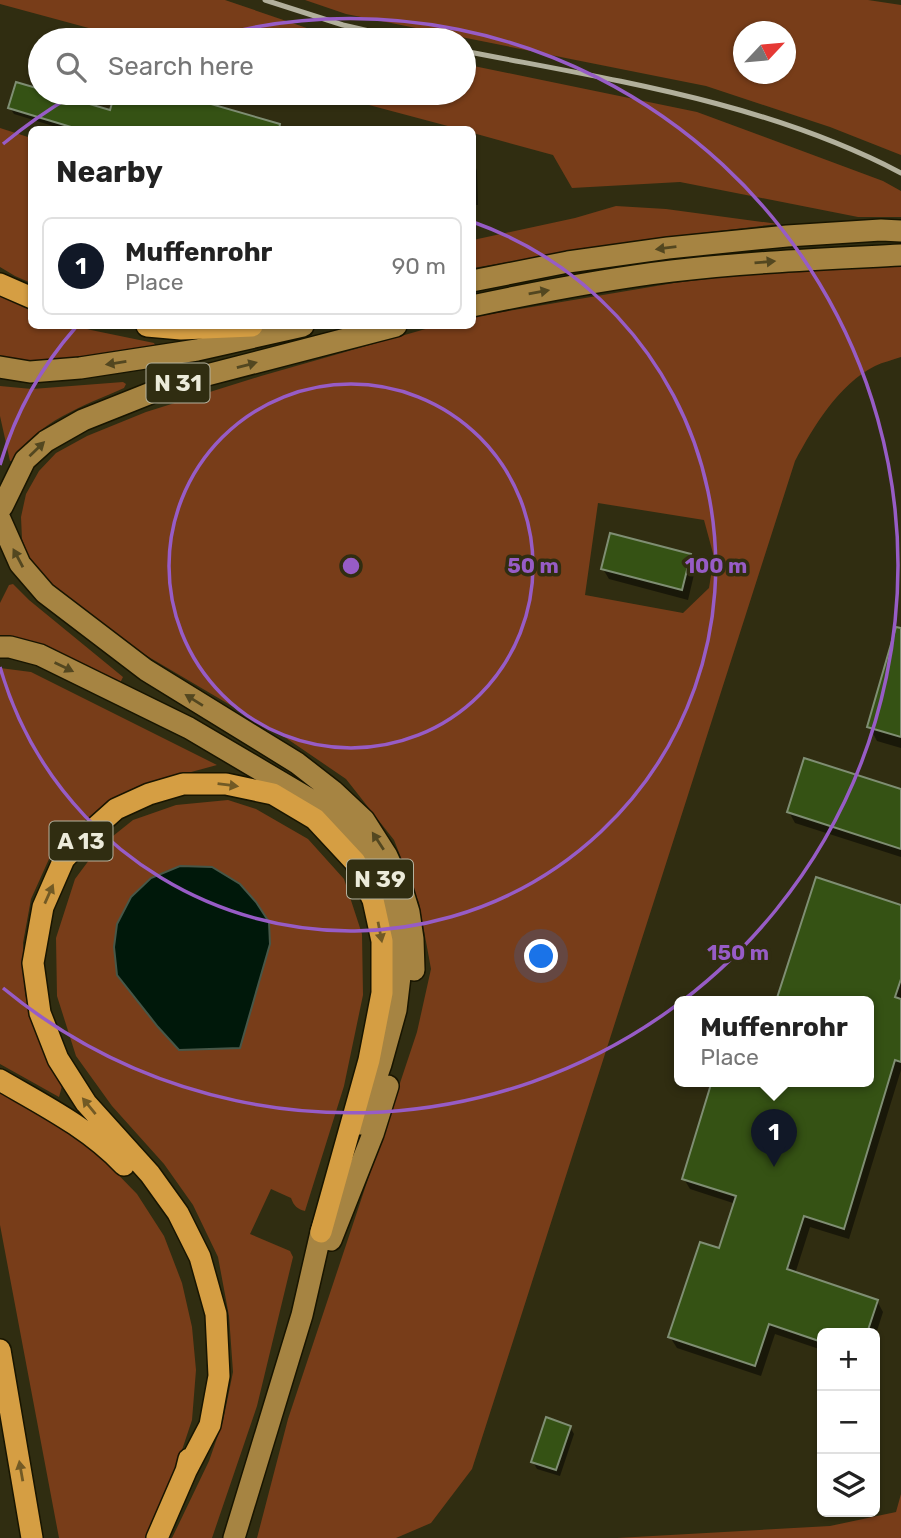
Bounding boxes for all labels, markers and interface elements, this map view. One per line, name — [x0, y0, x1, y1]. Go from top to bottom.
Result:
north arrow — [733, 21, 796, 84]
search box — [28, 28, 476, 105]
icon: search — [52, 48, 90, 86]
text: Search here — [108, 51, 254, 82]
text: Nearby — [56, 154, 163, 190]
text: Muffenrohr — [125, 237, 272, 268]
one-way arrow — [655, 243, 677, 254]
text: 1 — [75, 252, 87, 280]
text: 90 m — [392, 252, 446, 280]
one-way arrow — [754, 257, 776, 268]
text: Place — [125, 268, 184, 296]
one-way arrow — [528, 286, 550, 297]
one-way arrow — [105, 358, 127, 369]
one-way arrow — [236, 359, 258, 370]
road number: N 31 — [146, 364, 210, 402]
one-way arrow — [28, 442, 45, 458]
one-way arrow — [12, 548, 24, 568]
text: 50 m — [507, 553, 559, 578]
text: 100 m — [685, 553, 747, 578]
centre of rings — [339, 554, 363, 578]
one-way arrow — [54, 661, 74, 673]
one-way arrow — [184, 693, 203, 706]
one-way arrow — [218, 780, 240, 791]
road number: A 13 — [50, 821, 112, 860]
one-way arrow — [372, 832, 385, 851]
road number: N 39 — [347, 860, 413, 898]
one-way arrow — [43, 884, 55, 904]
one-way arrow — [374, 921, 385, 943]
your location — [524, 939, 558, 973]
text: 150 m — [707, 940, 769, 965]
popup — [674, 996, 874, 1087]
text: Muffenrohr — [700, 1012, 848, 1043]
text: Place — [700, 1043, 759, 1071]
one-way arrow — [82, 1097, 97, 1115]
pin: 1 — [751, 1109, 797, 1167]
map controls — [817, 1328, 880, 1517]
button: + — [817, 1328, 880, 1391]
button: − — [817, 1391, 880, 1454]
button: layers — [817, 1454, 880, 1517]
one-way arrow — [15, 1460, 26, 1482]

